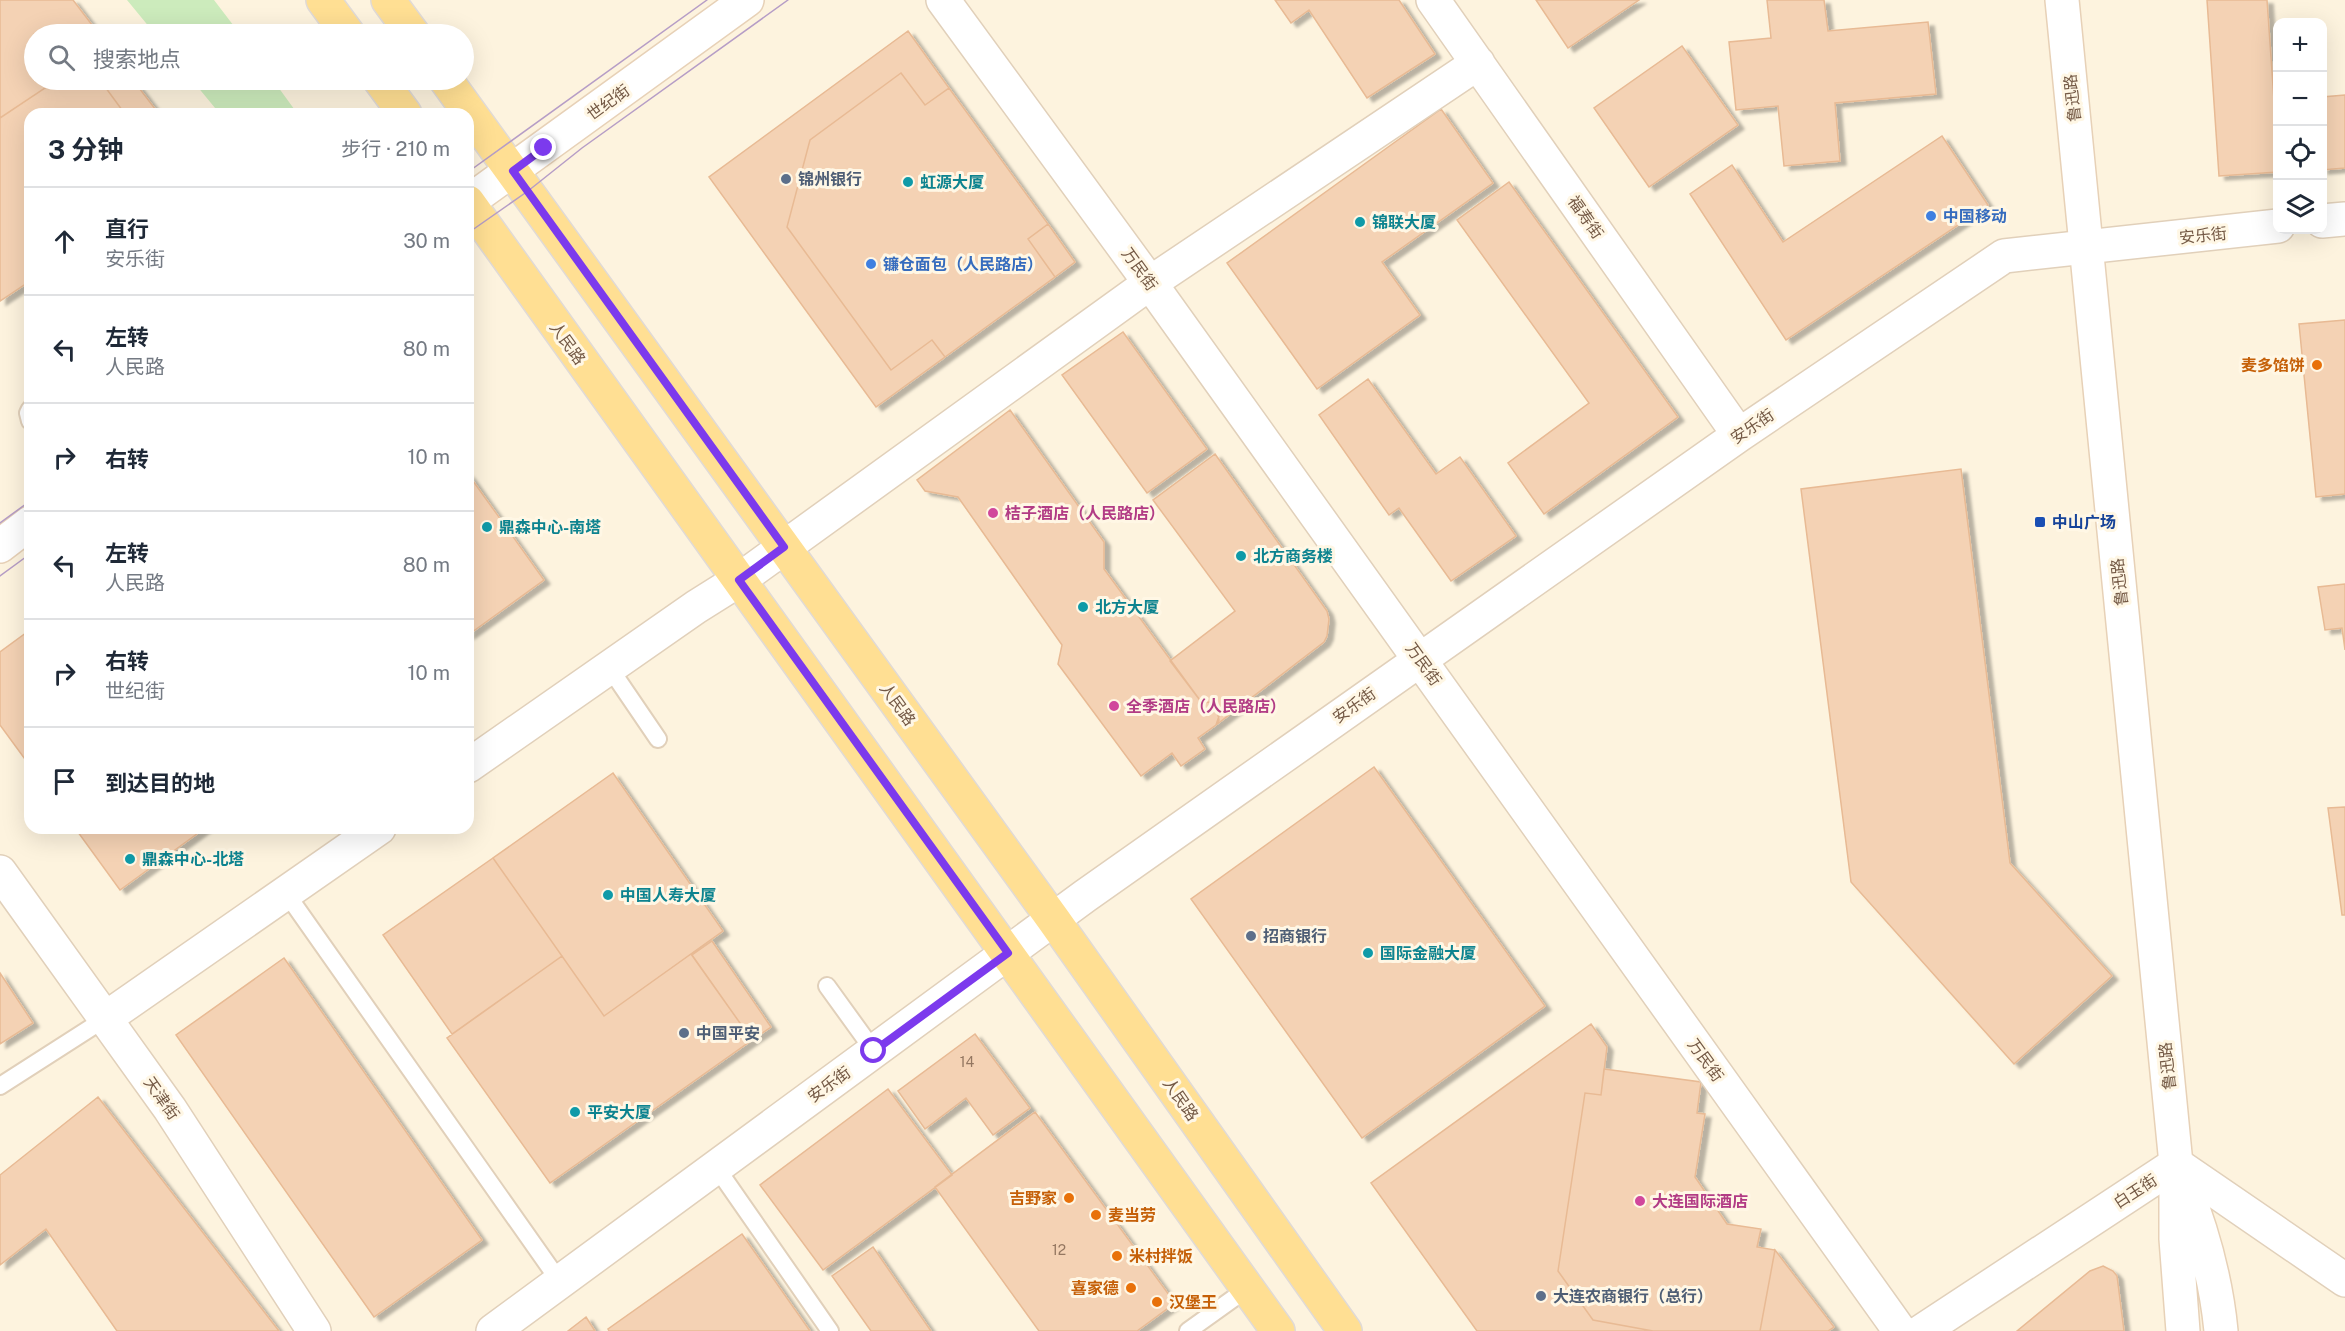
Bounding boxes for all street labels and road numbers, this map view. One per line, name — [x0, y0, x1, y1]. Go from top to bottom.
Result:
street label: 鲁迅路 — [2061, 73, 2084, 123]
street label: 世纪街 — [583, 81, 633, 124]
street label: 福寿街 — [1564, 192, 1607, 242]
street label: 安乐街 — [2178, 224, 2228, 247]
street label: 万民街 — [1118, 244, 1161, 294]
street label: 人民路 — [546, 318, 589, 368]
street label: 安乐街 — [1727, 405, 1777, 448]
street label: 鲁迅路 — [2108, 557, 2131, 607]
street label: 万民街 — [1402, 639, 1445, 689]
street label: 人民路 — [876, 679, 919, 729]
street label: 安乐街 — [1329, 684, 1379, 727]
street label: 万民街 — [1684, 1035, 1727, 1085]
street label: 鲁迅路 — [2156, 1041, 2179, 1091]
street label: 安乐街 — [804, 1063, 854, 1106]
street label: 天津街 — [140, 1073, 183, 1123]
street label: 人民路 — [1159, 1074, 1202, 1124]
street label: 白玉街 — [2110, 1170, 2161, 1212]

